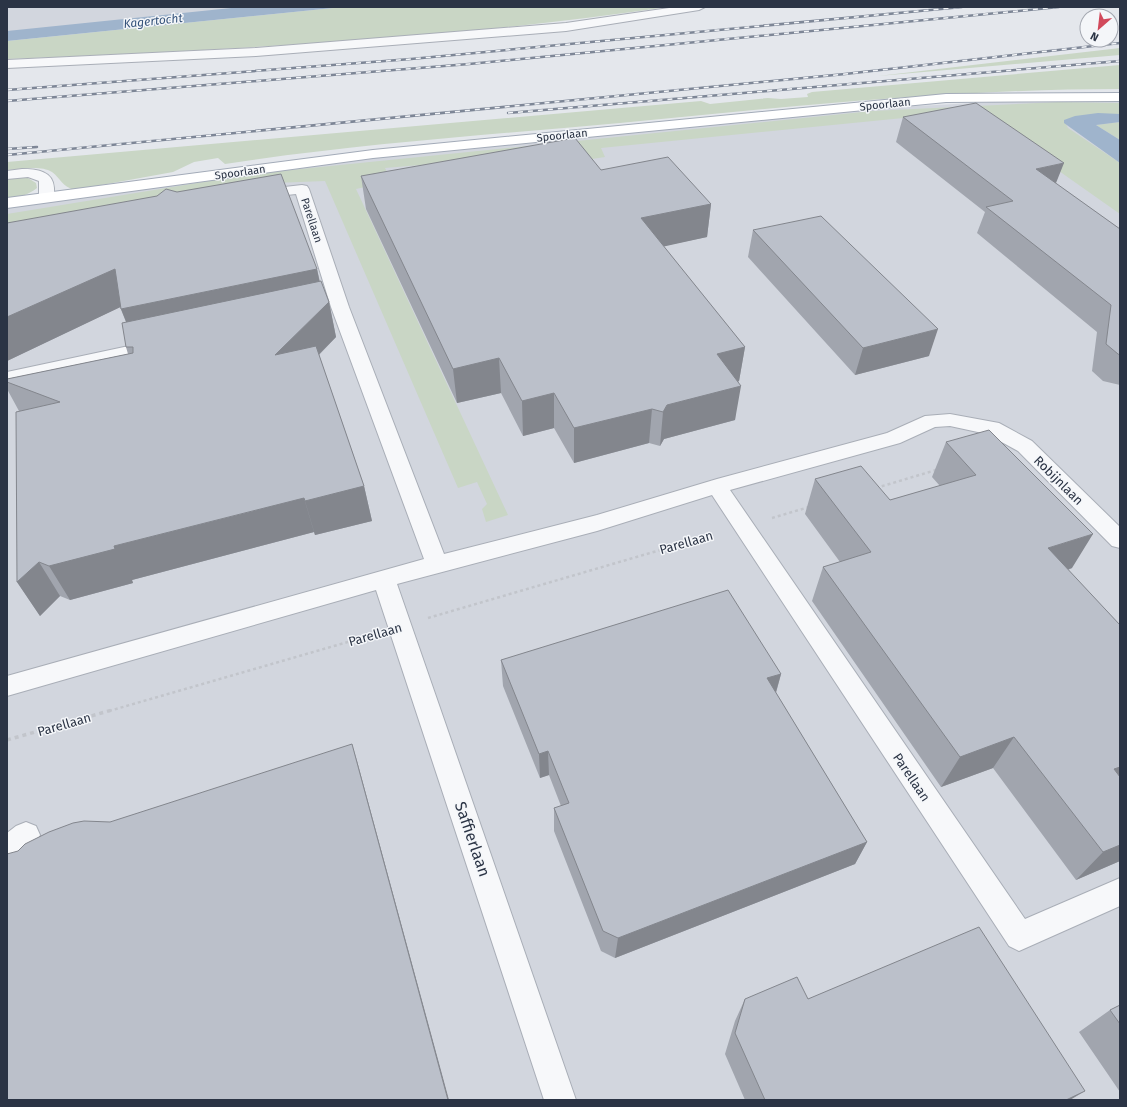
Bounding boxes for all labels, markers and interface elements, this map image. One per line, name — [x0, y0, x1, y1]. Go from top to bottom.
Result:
north arrow — [1079, 8, 1119, 48]
water label: Kagertocht — [123, 11, 184, 31]
text: N — [1088, 29, 1101, 44]
street label: Spoorlaan — [859, 95, 911, 114]
street label: Spoorlaan — [536, 126, 588, 145]
street label: Spoorlaan — [214, 162, 266, 182]
street label: Parellaan — [298, 196, 325, 244]
street label: Robijnlaan — [1031, 453, 1086, 508]
street label: Parellaan — [658, 528, 715, 557]
street label: Parellaan — [347, 620, 404, 649]
street label: Parellaan — [36, 710, 93, 739]
street label: Parellaan — [890, 750, 933, 804]
street label: Saffierlaan — [451, 799, 494, 879]

